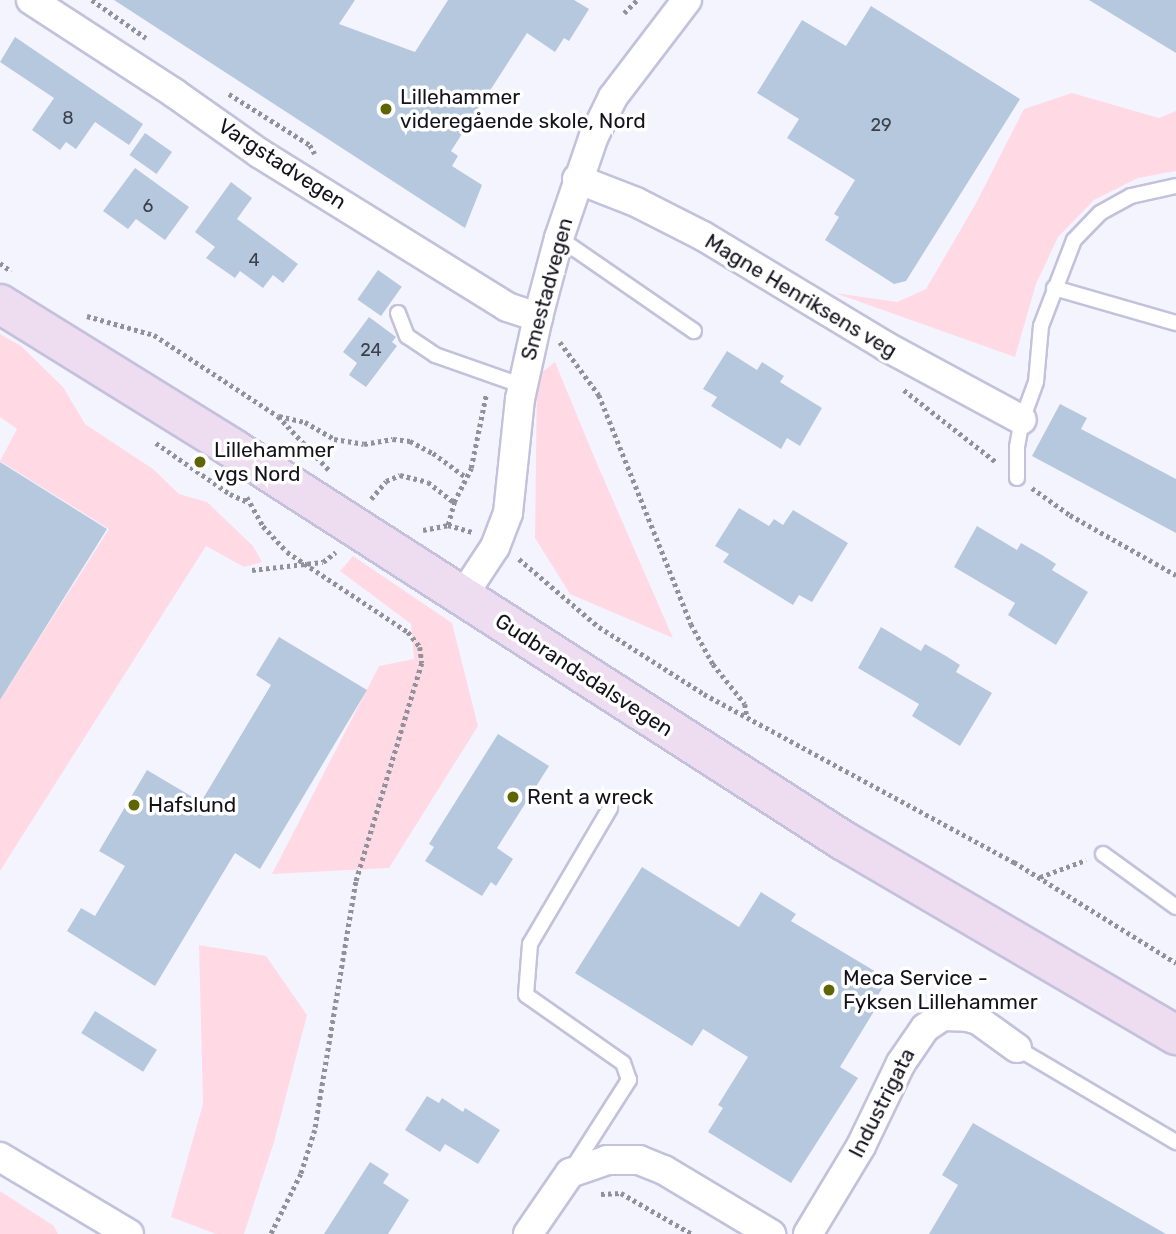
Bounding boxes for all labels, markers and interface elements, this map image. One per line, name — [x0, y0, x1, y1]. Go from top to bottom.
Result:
place label: Lillehammer videregående skole, Nord — [400, 84, 646, 134]
marker: Lillehammer videregående skole, Nord — [378, 101, 394, 117]
house number: 8 — [62, 107, 74, 129]
street label: Vargstadvegen — [213, 113, 351, 215]
house number: 29 — [870, 114, 892, 136]
house number: 6 — [143, 195, 153, 217]
street label: Smestadvegen — [516, 215, 578, 363]
street label: Magne Henriksens veg — [700, 228, 902, 364]
house number: 4 — [248, 249, 260, 271]
house number: 24 — [360, 339, 382, 361]
place label: Lillehammer vgs Nord — [214, 437, 334, 487]
marker: Lillehammer vgs Nord — [192, 454, 208, 470]
street label: Gudbrandsdalsvegen — [490, 608, 678, 742]
place label: Rent a wreck — [527, 784, 654, 810]
marker: Rent a wreck — [505, 789, 521, 805]
place label: Hafslund — [148, 792, 236, 818]
marker: Hafslund — [126, 797, 142, 813]
place label: Meca Service - Fyksen Lillehammer — [843, 965, 1038, 1015]
marker: Meca Service - Fyksen Lillehammer — [821, 982, 837, 998]
street label: Industrigata — [844, 1044, 920, 1162]

